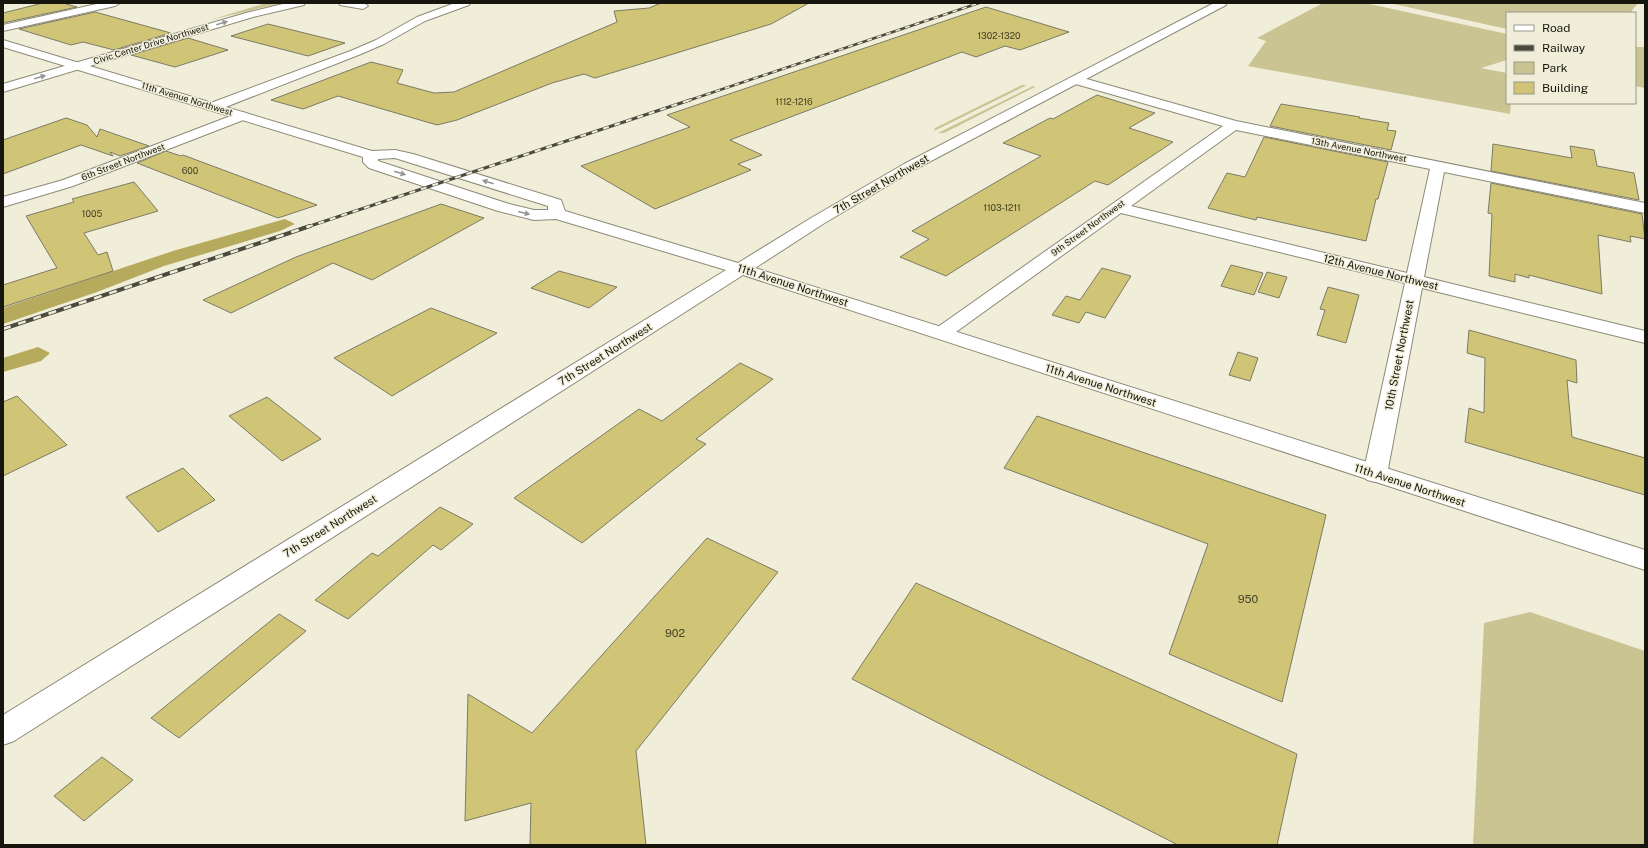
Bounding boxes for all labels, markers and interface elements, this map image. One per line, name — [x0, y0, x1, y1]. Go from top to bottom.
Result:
legend — [1506, 12, 1636, 104]
one-way arrow — [216, 20, 228, 26]
street label: Civic Center Drive Northwest — [92, 21, 210, 66]
text: Road — [1542, 21, 1570, 35]
house number: 1302-1320 — [977, 30, 1021, 41]
text: Railway — [1542, 41, 1586, 55]
text: Park — [1542, 61, 1568, 75]
one-way arrow — [34, 74, 46, 80]
street label: 11th Avenue Northwest — [140, 79, 235, 118]
text: Building — [1542, 81, 1588, 95]
house number: 1112-1216 — [775, 96, 813, 107]
street label: 13th Avenue Northwest — [1310, 135, 1408, 164]
street label: 6th Street Northwest — [79, 140, 167, 183]
street label: 7th Street Northwest — [831, 152, 931, 216]
house number: 600 — [182, 165, 199, 176]
one-way arrow — [394, 171, 406, 177]
one-way arrow — [481, 179, 493, 185]
street label: 9th Street Northwest — [1049, 197, 1127, 258]
house number: 1103-1211 — [983, 202, 1021, 213]
house number: 1005 — [82, 208, 102, 219]
one-way arrow — [518, 210, 530, 216]
street label: 12th Avenue Northwest — [1322, 252, 1440, 292]
street label: 11th Avenue Northwest — [736, 261, 850, 309]
street label: 10th Street Northwest — [1382, 299, 1416, 411]
street label: 7th Street Northwest — [556, 320, 654, 388]
street label: 11th Avenue Northwest — [1044, 361, 1158, 409]
street label: 11th Avenue Northwest — [1353, 461, 1467, 509]
street label: 7th Street Northwest — [281, 492, 379, 560]
house number: 950 — [1238, 593, 1259, 605]
house number: 902 — [665, 627, 685, 639]

